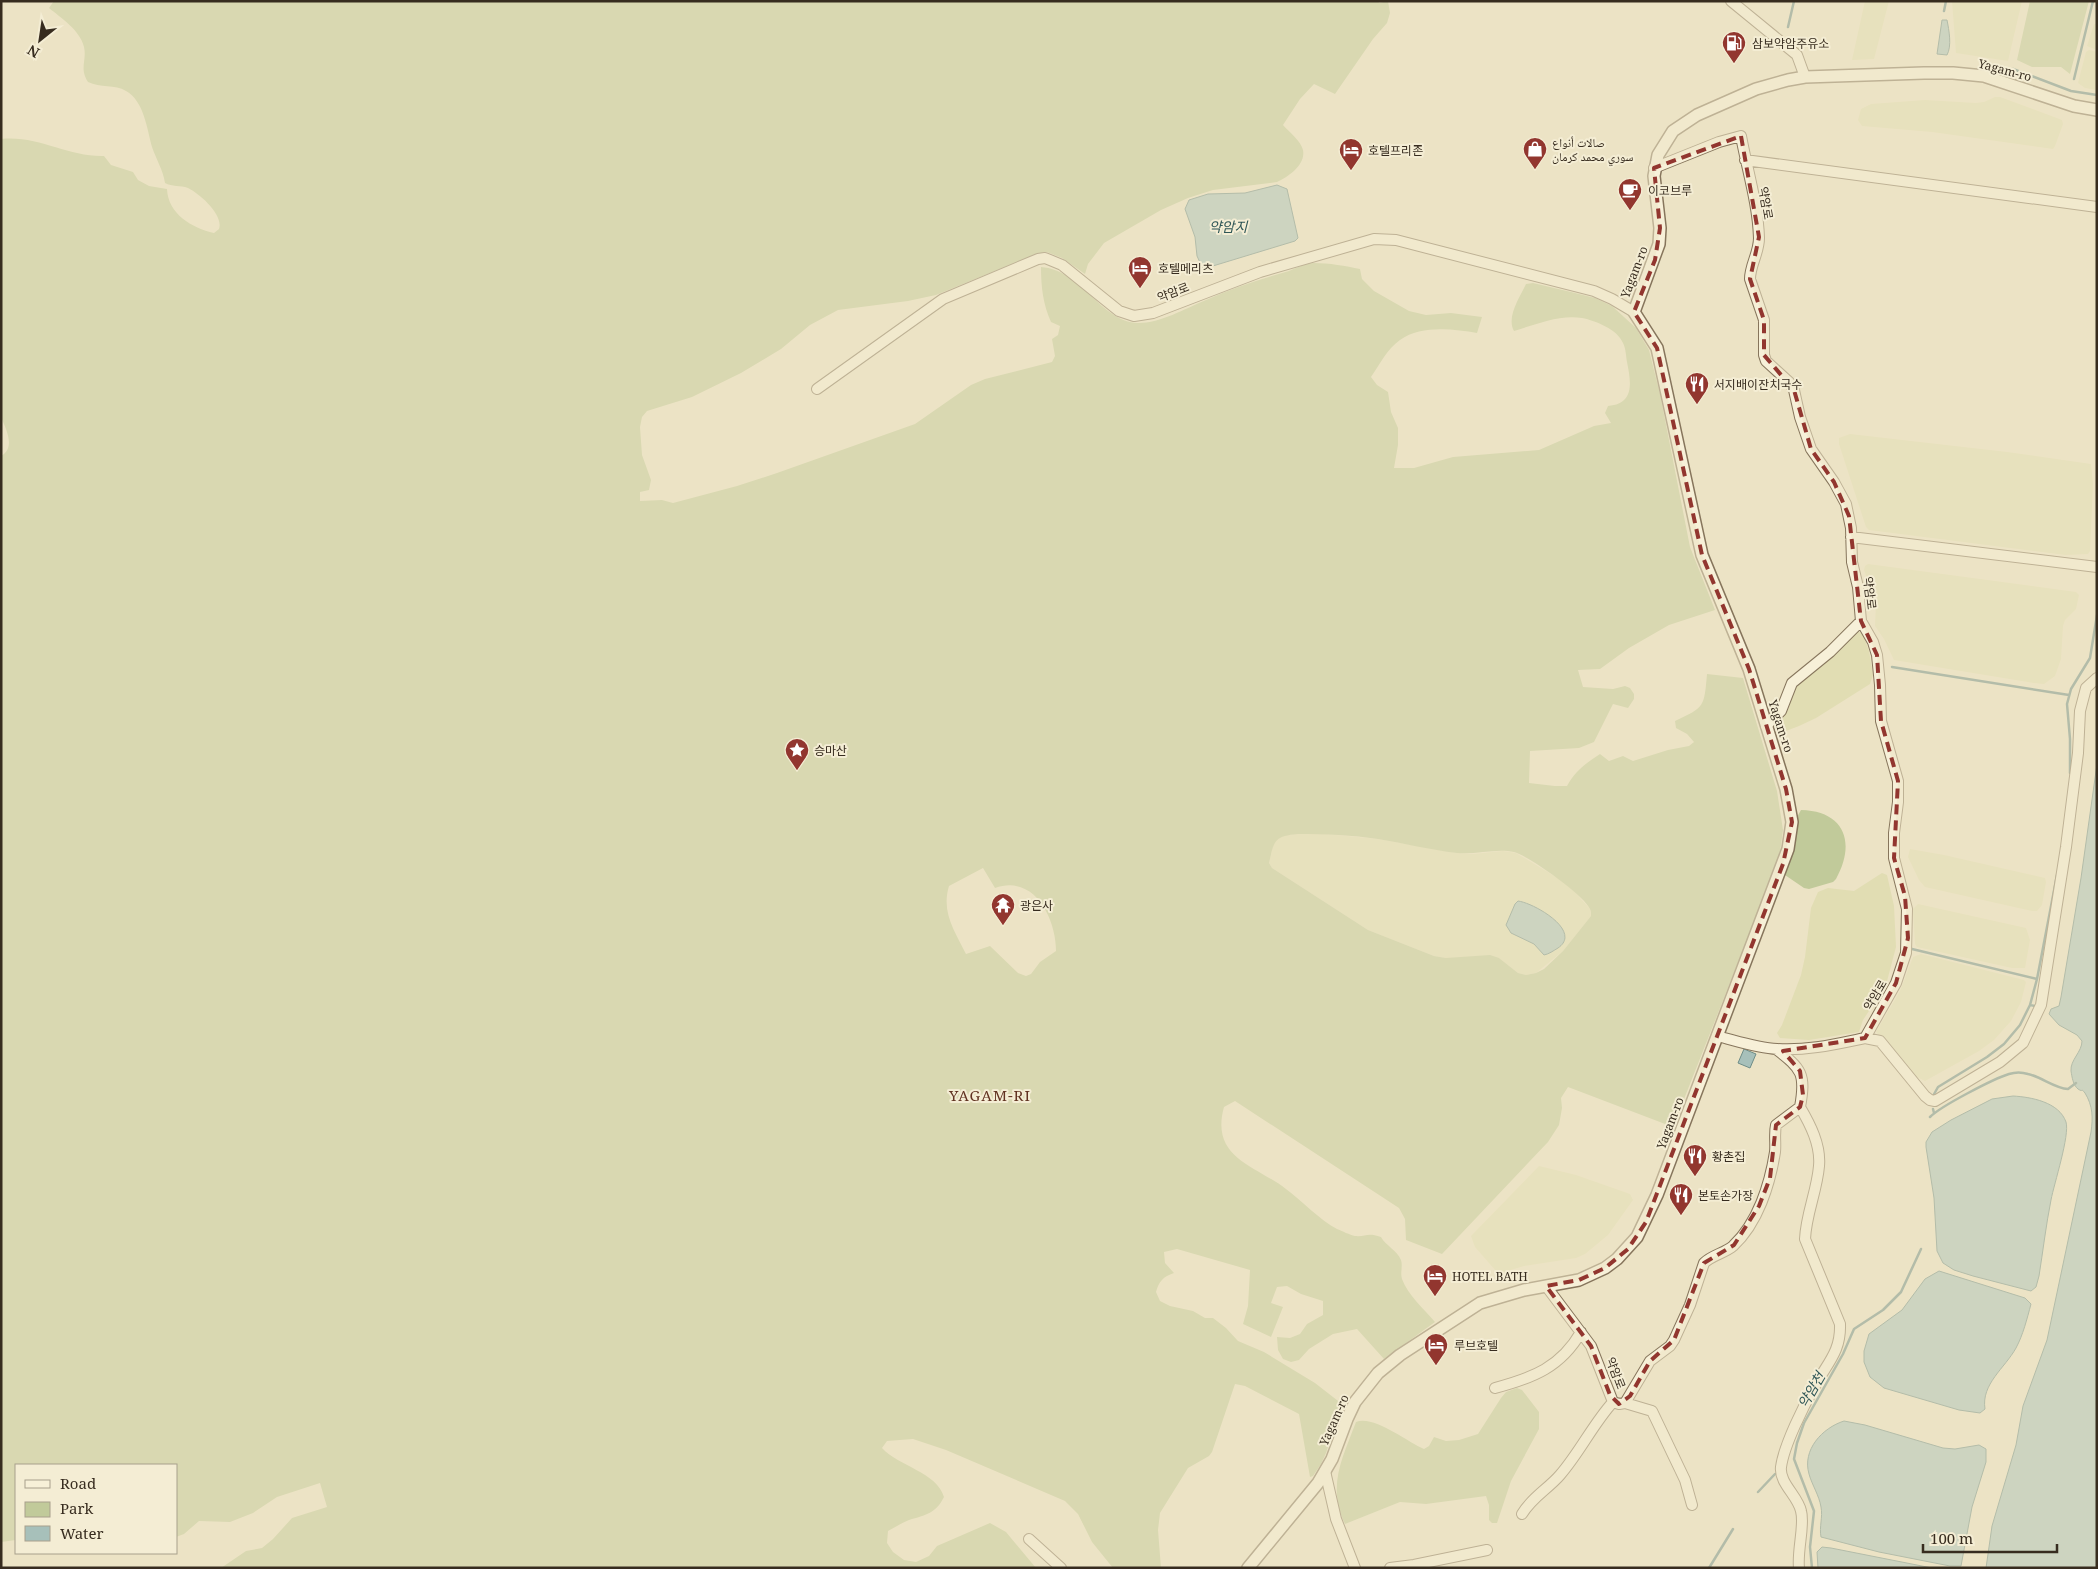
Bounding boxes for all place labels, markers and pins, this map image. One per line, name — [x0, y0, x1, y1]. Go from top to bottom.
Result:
fuel station icon: 삼보약암주유소 — [1721, 30, 1747, 64]
place label: 삼보약암주유소 — [1752, 35, 1829, 52]
place label: صالات أنواع سوري محمد كرمان — [1552, 134, 1633, 167]
shop icon: صالات أنواع سوري محمد كرمان — [1522, 136, 1548, 170]
hotel icon: 호텔프리존 — [1338, 137, 1364, 171]
place label: 호텔프리존 — [1368, 142, 1423, 159]
cafe icon: 이코브루 — [1617, 177, 1643, 211]
place label: 이코브루 — [1648, 182, 1692, 199]
hotel icon: 호텔메리츠 — [1127, 255, 1153, 289]
place label: 호텔메리츠 — [1158, 260, 1213, 277]
restaurant icon: 서지배이잔치국수 — [1684, 371, 1710, 405]
place label: 서지배이잔치국수 — [1714, 376, 1802, 393]
place icon: 승마산 — [784, 737, 810, 771]
place label: 승마산 — [814, 742, 847, 759]
temple icon: 광은사 — [990, 892, 1016, 926]
place label: 광은사 — [1020, 897, 1053, 914]
restaurant icon: 황촌집 — [1682, 1143, 1708, 1177]
place label: 황촌집 — [1712, 1148, 1745, 1165]
restaurant icon: 본토손가장 — [1668, 1182, 1694, 1216]
place label: 본토손가장 — [1698, 1187, 1753, 1204]
hotel icon: HOTEL BATH — [1422, 1263, 1448, 1297]
place label: HOTEL BATH — [1452, 1268, 1528, 1285]
hotel icon: 루브호텔 — [1423, 1332, 1449, 1366]
place label: 루브호텔 — [1454, 1337, 1498, 1354]

